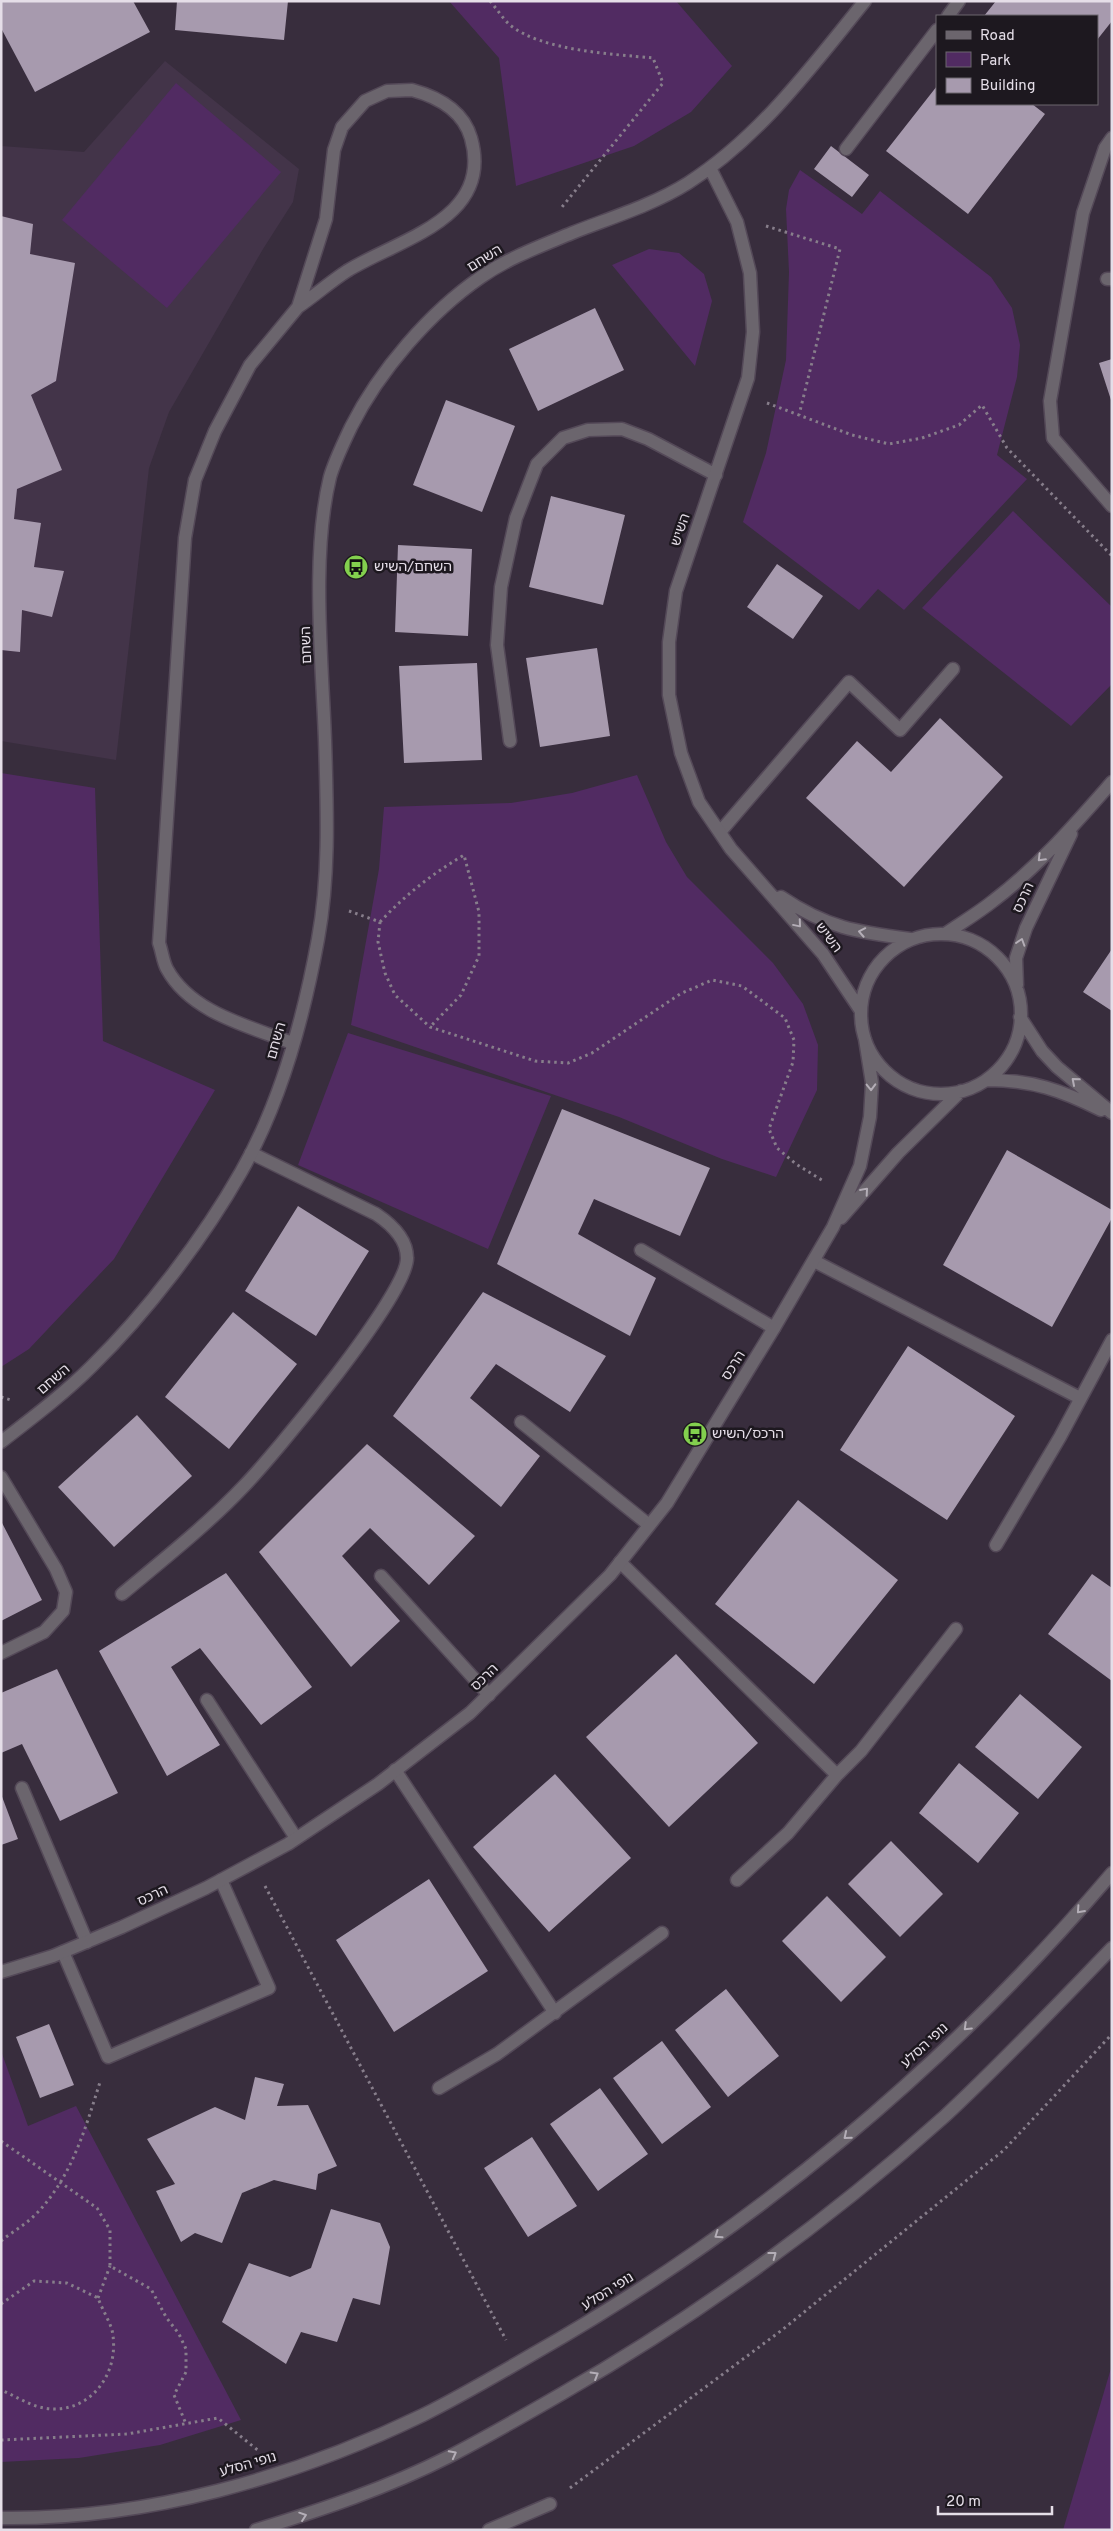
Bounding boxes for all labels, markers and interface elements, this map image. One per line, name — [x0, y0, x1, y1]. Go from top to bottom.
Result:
legend — [936, 15, 1098, 105]
text: Road — [980, 27, 1015, 46]
text: Park — [980, 52, 1011, 71]
text: Building — [980, 77, 1035, 96]
street label: השחם — [464, 242, 506, 276]
street label: השיש — [668, 511, 694, 549]
bus stop icon: השחם/השיש — [343, 554, 369, 580]
place label: השחם/השיש — [374, 559, 452, 576]
street label: השחם — [298, 626, 316, 664]
one-way arrow — [1038, 853, 1047, 862]
street label: הרכס — [1010, 880, 1038, 916]
one-way arrow — [793, 919, 802, 928]
street label: השיש — [811, 920, 845, 956]
one-way arrow — [858, 927, 867, 937]
one-way arrow — [1016, 938, 1026, 947]
street label: השחם — [264, 1020, 290, 1062]
one-way arrow — [1071, 1078, 1080, 1087]
one-way arrow — [866, 1084, 876, 1091]
one-way arrow — [859, 1187, 868, 1196]
street label: הרכס — [718, 1348, 750, 1384]
street label: השחם — [34, 1361, 74, 1399]
bus stop icon: הרכס/השיש — [682, 1421, 708, 1447]
place label: הרכס/השיש — [712, 1426, 784, 1443]
street label: הרכס — [468, 1661, 502, 1695]
street label: הרכס — [135, 1882, 171, 1910]
one-way arrow — [1077, 1905, 1086, 1914]
street label: נופי הסלע — [898, 2020, 952, 2072]
one-way arrow — [964, 2021, 973, 2030]
one-way arrow — [843, 2130, 852, 2139]
one-way arrow — [714, 2229, 724, 2238]
one-way arrow — [767, 2252, 777, 2261]
street label: נופי הסלע — [579, 2269, 637, 2315]
one-way arrow — [590, 2371, 599, 2381]
street label: נופי הסלע — [218, 2449, 278, 2481]
one-way arrow — [448, 2450, 457, 2460]
scale bar — [938, 2484, 1052, 2516]
text: 20 m — [946, 2493, 981, 2512]
one-way arrow — [298, 2511, 307, 2521]

